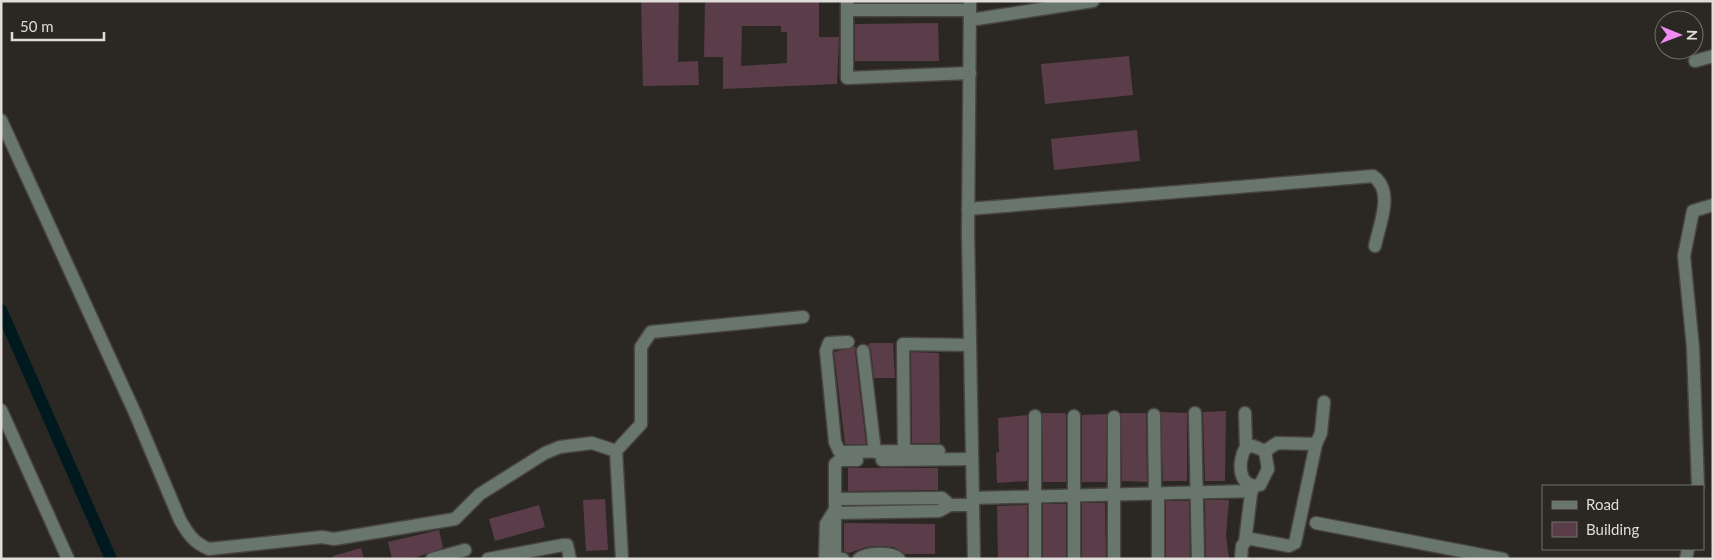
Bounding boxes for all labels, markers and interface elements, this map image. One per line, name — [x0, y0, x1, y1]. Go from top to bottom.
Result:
scale bar — [12, 10, 105, 42]
north arrow — [1654, 10, 1704, 60]
text: 50 m — [20, 17, 54, 35]
text: N — [1684, 30, 1701, 41]
legend — [1542, 485, 1704, 550]
text: Road — [1586, 495, 1619, 513]
text: Building — [1586, 520, 1639, 538]

